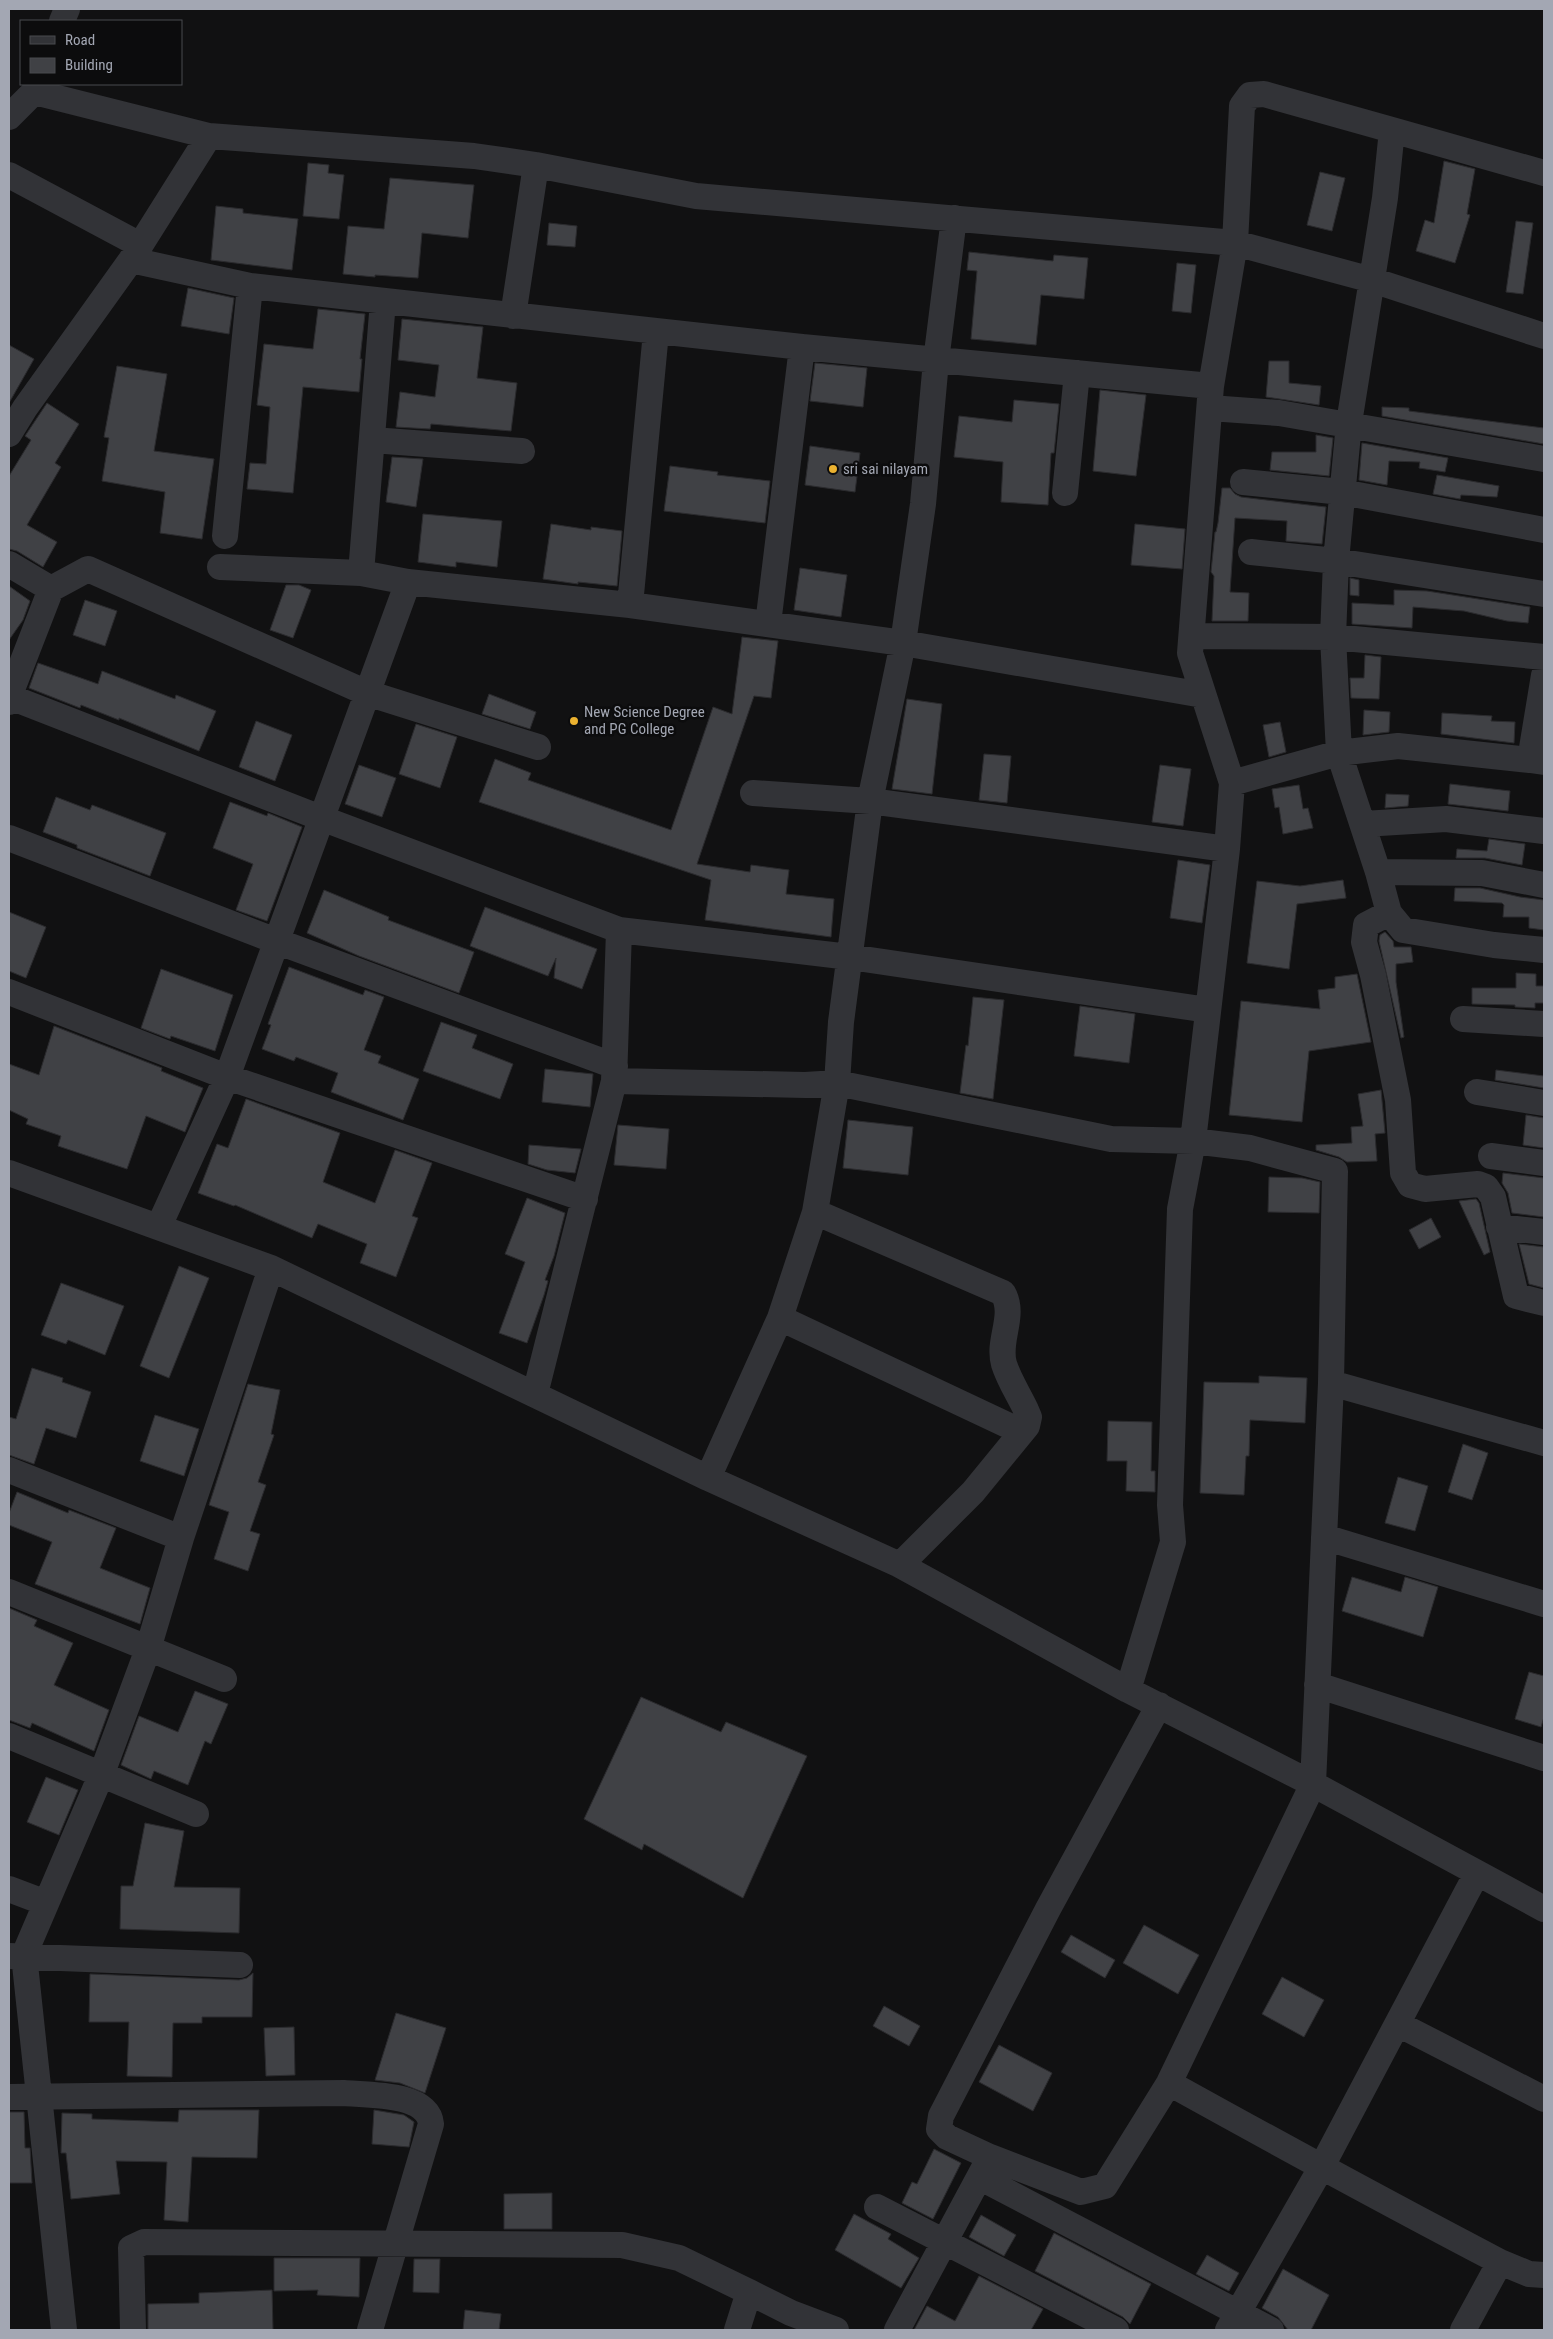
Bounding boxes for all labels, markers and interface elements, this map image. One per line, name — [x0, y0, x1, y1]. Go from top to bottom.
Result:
legend — [20, 20, 182, 85]
text: Road — [65, 31, 95, 49]
text: Building — [65, 56, 113, 74]
place label: sri sai nilayam — [843, 460, 928, 478]
marker: sri sai nilayam — [827, 463, 839, 475]
place label: New Science Degree and PG College — [584, 703, 705, 738]
marker: New Science Degree and PG College — [568, 715, 580, 727]

